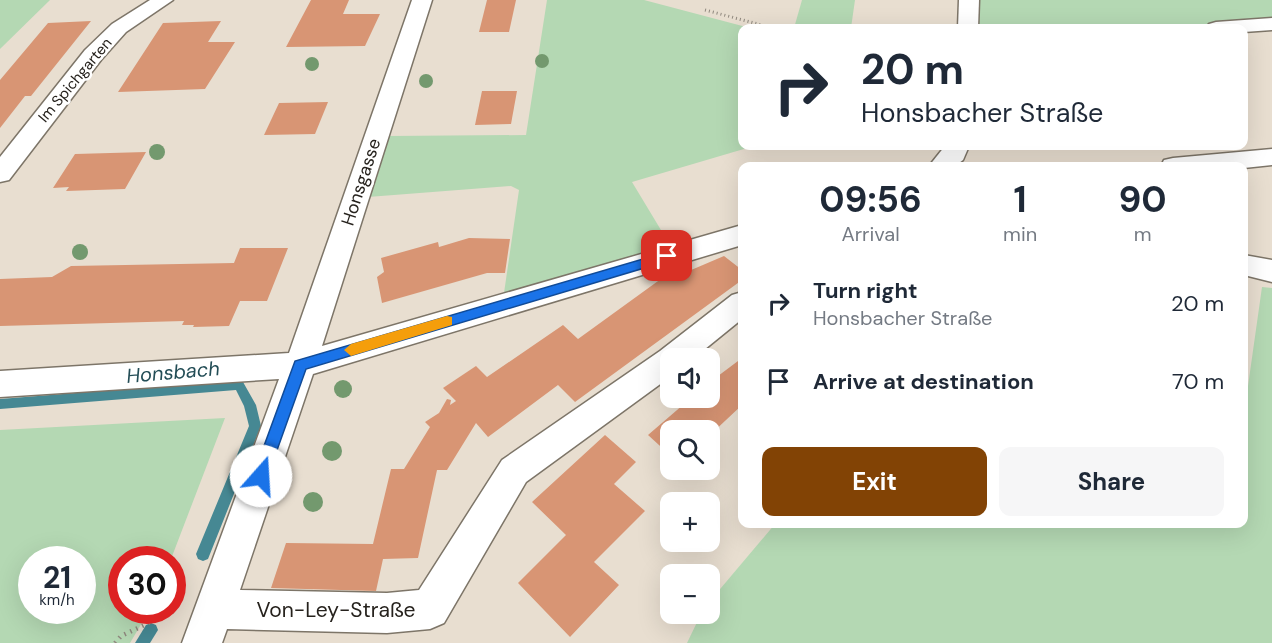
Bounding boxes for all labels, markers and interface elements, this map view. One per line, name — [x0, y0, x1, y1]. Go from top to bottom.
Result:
street label: Im Spichgarten — [34, 33, 116, 127]
text: 20 m — [861, 42, 964, 97]
icon: right — [762, 48, 840, 126]
text: Honsbacher Straße — [861, 95, 1103, 130]
street label: Honsgasse — [336, 135, 386, 229]
text: 09:56 — [819, 176, 922, 223]
text: 1 — [1014, 176, 1027, 223]
text: 90 — [1118, 176, 1167, 223]
text: Arrival — [841, 221, 900, 247]
text: min — [1003, 221, 1037, 247]
text: m — [1134, 221, 1152, 247]
pin — [641, 230, 692, 281]
icon: arrive — [650, 239, 683, 272]
text: Turn right — [813, 276, 918, 305]
icon: right — [762, 287, 795, 320]
text: 20 m — [1171, 289, 1224, 318]
text: Honsbacher Straße — [813, 305, 992, 331]
map controls — [660, 348, 720, 624]
button: sound — [660, 348, 720, 408]
water label: Honsbach — [125, 355, 221, 389]
icon: arrive — [762, 365, 795, 398]
text: Arrive at destination — [813, 367, 1034, 396]
text: 70 m — [1172, 367, 1224, 396]
button: search — [660, 420, 720, 480]
position arrow — [229, 444, 293, 508]
button: Exit — [762, 447, 987, 516]
button: Share — [999, 447, 1224, 516]
button: + — [660, 492, 720, 552]
speed limit sign: 30 — [108, 546, 186, 624]
text: 21 — [43, 558, 71, 597]
button: − — [660, 564, 720, 624]
text: km/h — [39, 590, 75, 610]
street label: Von-Ley-Straße — [257, 596, 415, 624]

